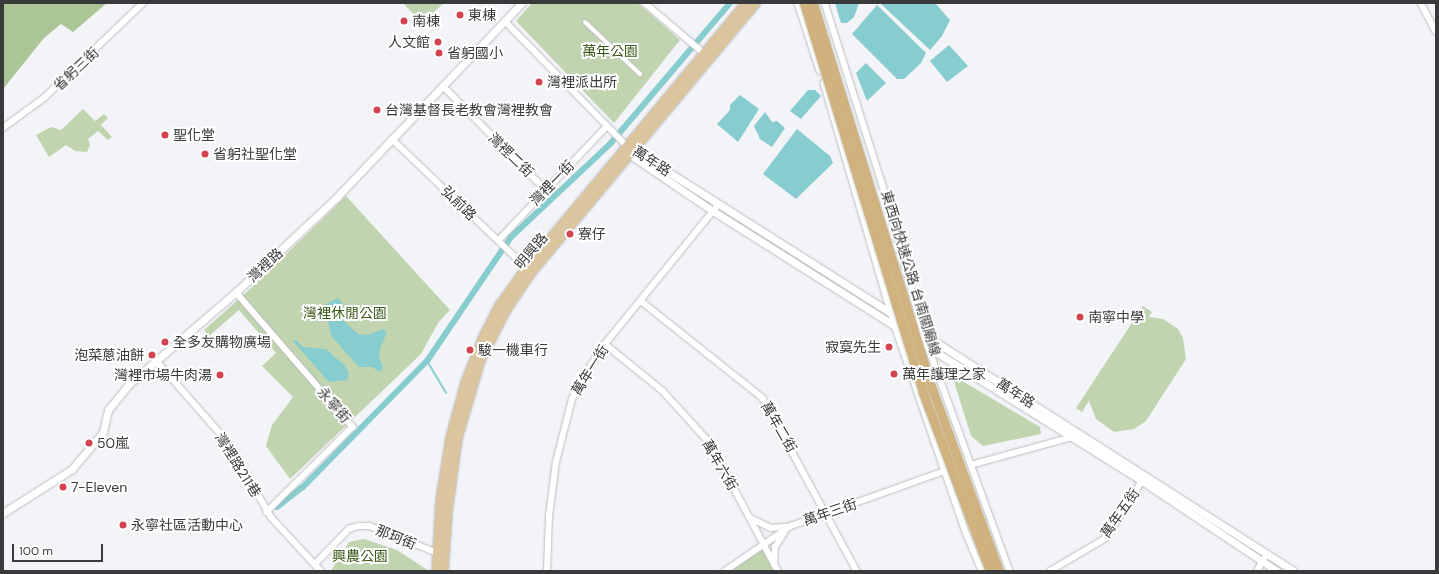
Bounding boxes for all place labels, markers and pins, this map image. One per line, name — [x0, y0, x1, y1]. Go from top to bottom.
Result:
place label: 東棟 — [468, 7, 496, 23]
marker: 東棟 — [455, 10, 465, 20]
place label: 南棟 — [412, 13, 440, 29]
marker: 南棟 — [399, 16, 409, 26]
place label: 人文館 — [388, 34, 430, 50]
marker: 人文館 — [433, 37, 443, 47]
place label: 省躬國小 — [447, 45, 503, 61]
marker: 省躬國小 — [434, 48, 444, 58]
place label: 灣裡派出所 — [547, 74, 617, 90]
marker: 灣裡派出所 — [534, 77, 544, 87]
place label: 台灣基督長老教會灣裡教會 — [385, 102, 553, 118]
marker: 台灣基督長老教會灣裡教會 — [372, 105, 382, 115]
place label: 聖化堂 — [173, 127, 215, 143]
marker: 聖化堂 — [160, 130, 170, 140]
place label: 省躬社聖化堂 — [213, 146, 297, 162]
marker: 省躬社聖化堂 — [200, 149, 210, 159]
place label: 寮仔 — [578, 226, 606, 242]
marker: 寮仔 — [565, 229, 575, 239]
place label: 南寧中學 — [1088, 309, 1144, 325]
marker: 南寧中學 — [1075, 312, 1085, 322]
place label: 全多友購物廣場 — [173, 334, 271, 350]
marker: 全多友購物廣場 — [160, 337, 170, 347]
place label: 寂寞先生 — [825, 339, 881, 355]
place label: 駿一機車行 — [478, 342, 548, 358]
marker: 寂寞先生 — [884, 342, 894, 352]
marker: 駿一機車行 — [465, 345, 475, 355]
place label: 泡菜蔥油餅 — [74, 347, 144, 363]
marker: 泡菜蔥油餅 — [147, 350, 157, 360]
place label: 萬年護理之家 — [902, 366, 986, 382]
place label: 灣裡市場牛肉湯 — [114, 367, 212, 383]
marker: 萬年護理之家 — [889, 369, 899, 379]
marker: 灣裡市場牛肉湯 — [215, 370, 225, 380]
place label: 50嵐 — [97, 435, 129, 451]
marker: 50嵐 — [84, 438, 94, 448]
place label: 7-Eleven — [71, 479, 127, 495]
marker: 7-Eleven — [58, 482, 68, 492]
place label: 永寧社區活動中心 — [131, 517, 243, 533]
marker: 永寧社區活動中心 — [118, 520, 128, 530]

